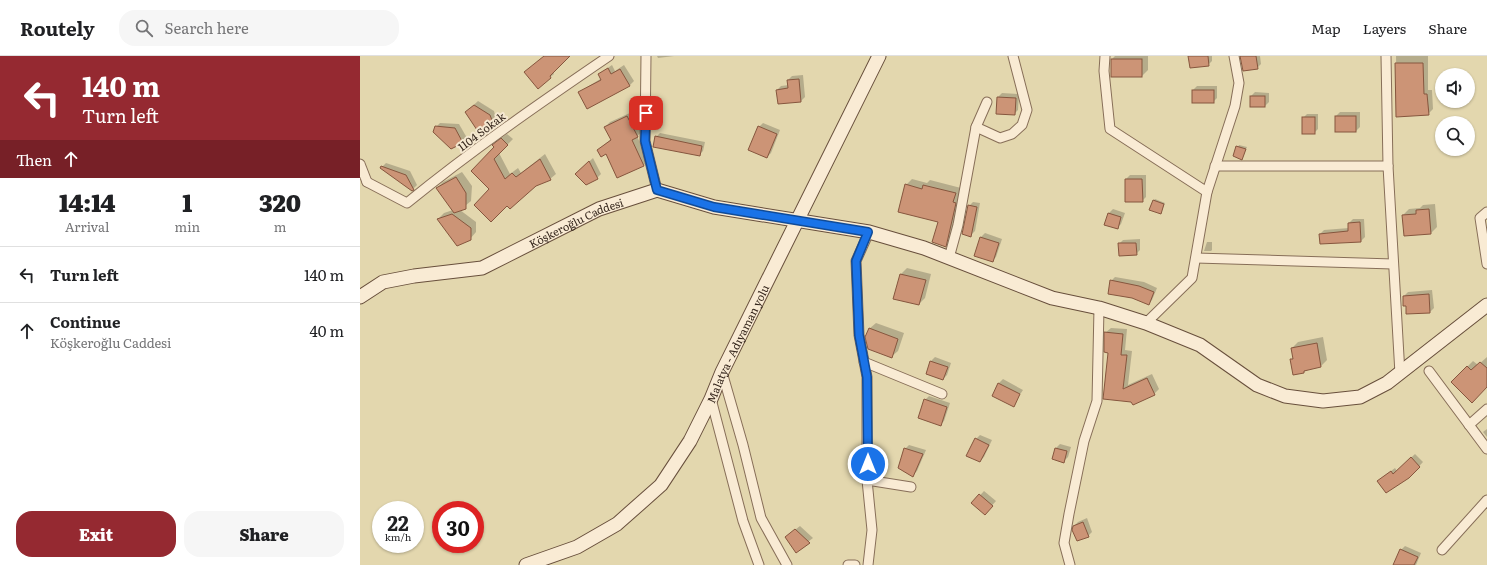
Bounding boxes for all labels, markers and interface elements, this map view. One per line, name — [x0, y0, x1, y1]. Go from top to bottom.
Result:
search box — [119, 10, 399, 46]
text: Routely — [20, 14, 95, 42]
text: Search here — [165, 16, 249, 39]
icon: search — [133, 17, 155, 39]
text: Map — [1311, 18, 1341, 38]
text: Layers — [1363, 18, 1406, 38]
text: Share — [1428, 18, 1467, 38]
text: 140 m — [82, 64, 160, 106]
map controls — [1435, 68, 1475, 156]
button: sound — [1435, 68, 1475, 108]
icon: left — [16, 72, 68, 124]
pin — [629, 96, 663, 130]
text: Turn left — [82, 102, 159, 129]
icon: arrive — [635, 102, 657, 124]
street label: 1104 Sokak — [454, 108, 508, 154]
button: search — [1435, 116, 1475, 156]
text: Then — [16, 148, 52, 171]
icon: ahead — [60, 148, 82, 170]
text: 14:14 — [59, 184, 116, 219]
text: 1 — [182, 184, 192, 219]
text: 320 — [259, 184, 301, 219]
street label: Köşkeroğlu Caddesi — [526, 194, 625, 251]
text: Arrival — [65, 217, 109, 236]
text: min — [175, 217, 200, 236]
text: m — [274, 217, 286, 236]
text: Turn left — [50, 263, 119, 286]
text: 140 m — [304, 263, 344, 286]
icon: left — [16, 264, 38, 286]
street label: Malatya - Adıyaman yolu — [702, 281, 772, 405]
text: Continue — [50, 310, 120, 333]
text: 40 m — [310, 319, 344, 342]
icon: ahead — [16, 320, 38, 342]
text: Köşkeroğlu Caddesi — [50, 333, 171, 352]
position arrow — [847, 443, 889, 485]
speed limit sign: 30 — [432, 501, 484, 553]
text: 22 — [387, 507, 409, 537]
button: Exit — [16, 511, 176, 557]
button: Share — [184, 511, 344, 557]
text: km/h — [385, 529, 411, 544]

